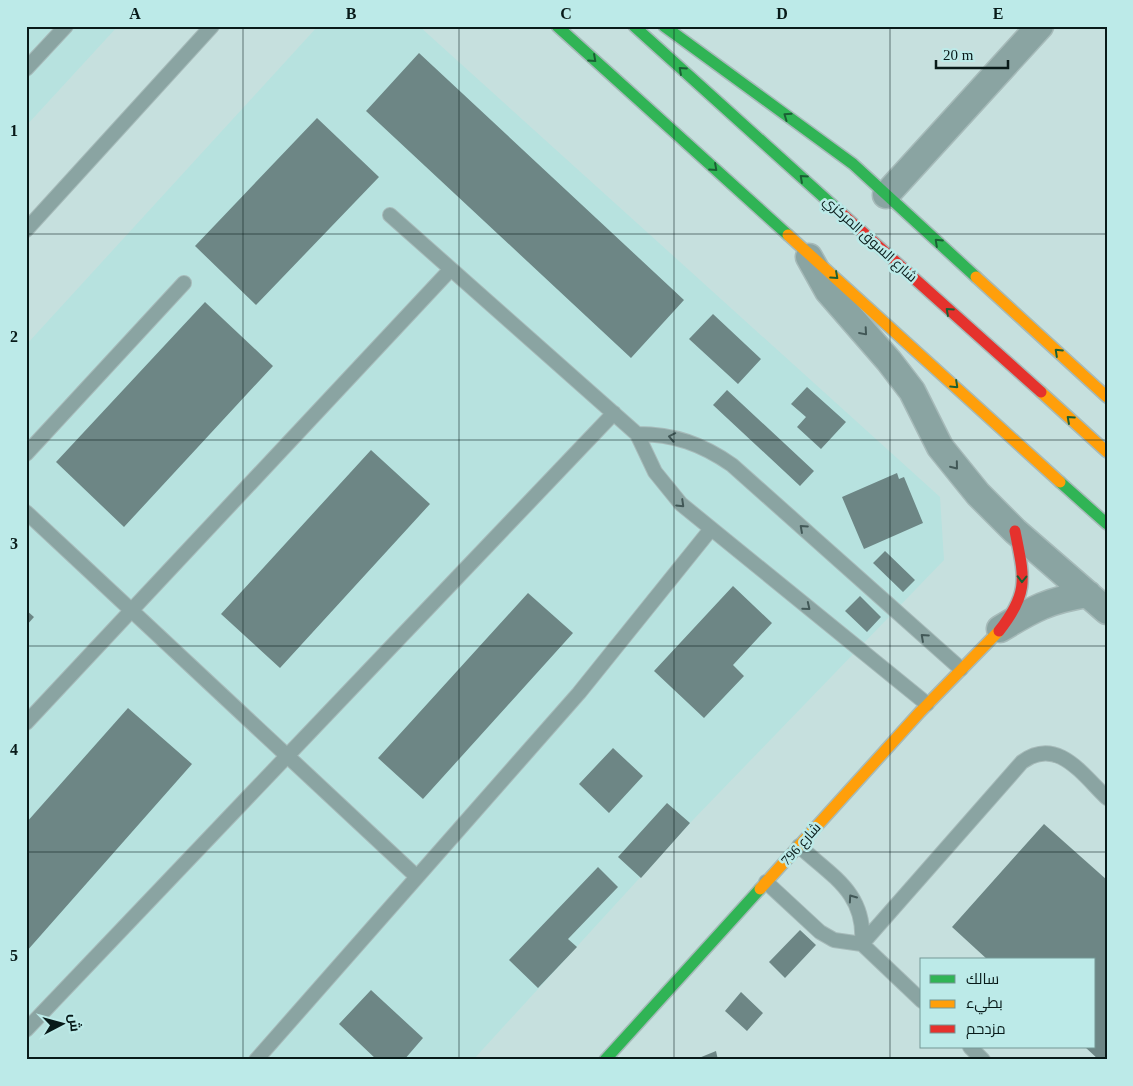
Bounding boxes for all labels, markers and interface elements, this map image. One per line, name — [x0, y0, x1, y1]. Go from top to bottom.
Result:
text: A — [129, 5, 141, 22]
text: B — [346, 5, 357, 22]
text: C — [560, 5, 572, 22]
text: D — [776, 5, 788, 22]
text: E — [993, 5, 1003, 22]
scale bar — [936, 38, 1008, 70]
text: 20 m — [943, 47, 974, 63]
one-way arrow — [587, 53, 596, 62]
one-way arrow — [679, 67, 688, 76]
one-way arrow — [783, 113, 793, 122]
text: 1 — [10, 122, 18, 139]
one-way arrow — [708, 162, 717, 171]
one-way arrow — [799, 175, 808, 184]
street label: شارع السوق المركزي — [817, 193, 920, 288]
one-way arrow — [935, 239, 944, 248]
one-way arrow — [829, 270, 838, 279]
one-way arrow — [946, 308, 955, 317]
one-way arrow — [858, 327, 867, 336]
text: 2 — [10, 328, 18, 345]
one-way arrow — [1054, 349, 1063, 358]
one-way arrow — [950, 379, 959, 388]
one-way arrow — [1067, 416, 1076, 425]
one-way arrow — [667, 432, 676, 442]
one-way arrow — [949, 460, 958, 469]
one-way arrow — [676, 498, 685, 507]
one-way arrow — [800, 525, 809, 534]
text: 3 — [10, 535, 18, 552]
one-way arrow — [1017, 576, 1028, 584]
one-way arrow — [801, 601, 810, 609]
one-way arrow — [921, 633, 930, 642]
text: 4 — [10, 741, 18, 758]
street label: شارع 796 — [778, 820, 825, 869]
one-way arrow — [849, 894, 858, 904]
text: 5 — [10, 947, 18, 964]
legend — [920, 958, 1096, 1048]
text: سالك — [966, 971, 999, 987]
text: بطيء — [966, 995, 1003, 1015]
north arrow — [38, 998, 88, 1048]
text: ش — [65, 1013, 84, 1033]
text: مزدحم — [966, 1021, 1006, 1039]

